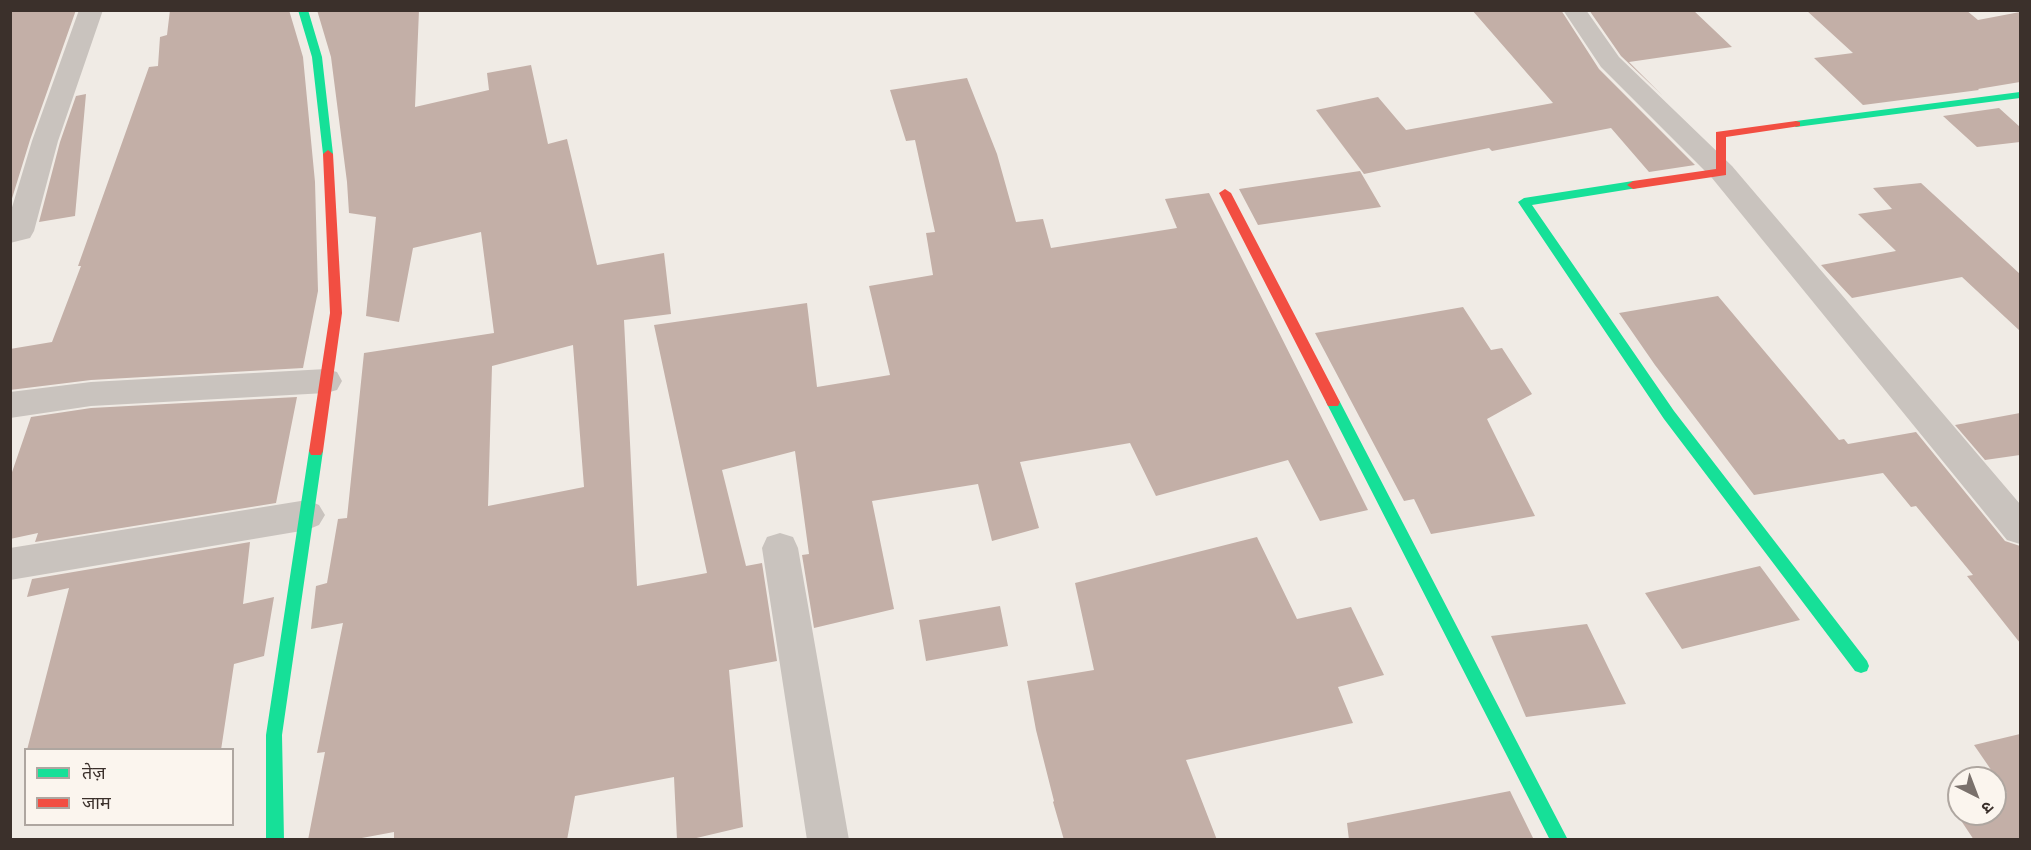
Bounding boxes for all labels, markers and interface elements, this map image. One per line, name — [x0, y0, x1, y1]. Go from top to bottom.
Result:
legend — [24, 748, 234, 826]
text: तेज़ — [82, 761, 106, 784]
north arrow — [1947, 766, 2007, 826]
text: जाम — [82, 791, 111, 814]
text: उ — [1978, 797, 1998, 818]

